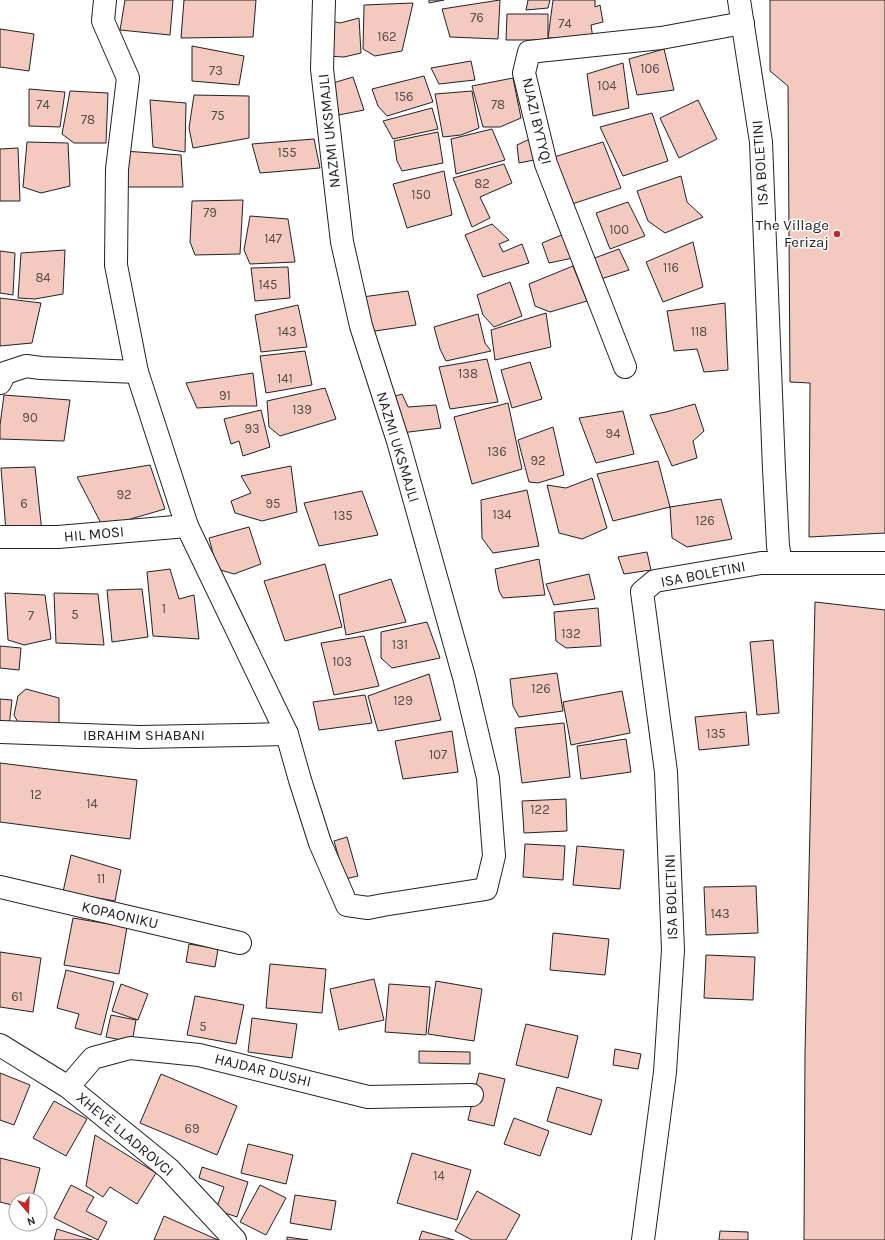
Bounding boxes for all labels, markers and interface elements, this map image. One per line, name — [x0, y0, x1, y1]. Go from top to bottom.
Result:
house number: 76 — [470, 10, 484, 25]
house number: 74 — [558, 16, 572, 31]
house number: 162 — [377, 29, 397, 44]
house number: 106 — [640, 61, 660, 76]
house number: 73 — [209, 63, 223, 78]
street label: NAZMI UKSMAJLI — [314, 73, 344, 189]
street label: NJAZI BYTYQI — [518, 76, 556, 166]
house number: 104 — [597, 78, 617, 93]
house number: 156 — [394, 89, 414, 104]
house number: 74 — [36, 97, 50, 112]
house number: 78 — [491, 97, 505, 112]
house number: 75 — [211, 108, 225, 123]
house number: 78 — [81, 112, 95, 127]
street label: ISA BOLETINI — [748, 119, 772, 207]
house number: 155 — [278, 145, 296, 160]
house number: 82 — [474, 176, 490, 191]
house number: 150 — [411, 187, 431, 202]
house number: 79 — [203, 205, 217, 220]
place label: The Village Ferizaj — [755, 216, 829, 251]
house number: 100 — [609, 222, 629, 237]
marker: The Village Ferizaj — [832, 229, 842, 239]
house number: 147 — [264, 231, 282, 246]
house number: 116 — [663, 260, 679, 275]
house number: 84 — [35, 270, 51, 285]
house number: 145 — [259, 277, 277, 292]
house number: 143 — [277, 324, 297, 339]
house number: 118 — [691, 324, 707, 339]
house number: 138 — [458, 366, 478, 381]
house number: 141 — [277, 371, 293, 386]
house number: 91 — [219, 388, 231, 403]
street label: NAZMI UKSMAJLI — [373, 389, 423, 505]
house number: 139 — [292, 402, 312, 417]
house number: 90 — [22, 410, 38, 425]
house number: 93 — [244, 421, 260, 436]
house number: 94 — [606, 426, 620, 441]
house number: 136 — [487, 444, 507, 459]
house number: 92 — [530, 453, 546, 468]
house number: 92 — [116, 487, 132, 502]
house number: 6 — [20, 496, 28, 511]
house number: 95 — [266, 496, 280, 511]
house number: 134 — [492, 507, 512, 522]
house number: 135 — [333, 508, 353, 523]
house number: 126 — [695, 513, 715, 528]
street label: HIL MOSI — [63, 522, 125, 546]
street label: ISA BOLETINI — [659, 557, 747, 591]
house number: 1 — [162, 601, 166, 616]
house number: 5 — [71, 607, 79, 622]
house number: 7 — [28, 608, 34, 623]
house number: 132 — [561, 626, 581, 641]
house number: 131 — [392, 637, 408, 652]
house number: 103 — [332, 654, 352, 669]
house number: 126 — [531, 681, 551, 696]
house number: 129 — [393, 693, 413, 708]
street label: IBRAHIM SHABANI — [83, 726, 205, 744]
house number: 135 — [706, 726, 726, 741]
house number: 107 — [429, 747, 447, 762]
house number: 12 — [30, 787, 42, 802]
house number: 14 — [86, 796, 98, 811]
house number: 122 — [530, 802, 550, 817]
street label: ISA BOLETINI — [661, 854, 681, 940]
house number: 11 — [97, 871, 105, 886]
street label: KOPAONIKU — [80, 897, 160, 933]
house number: 143 — [710, 906, 730, 921]
house number: 61 — [11, 989, 23, 1004]
house number: 5 — [199, 1019, 207, 1034]
street label: HAJDAR DUSHI — [213, 1049, 313, 1091]
street label: XHEVË LLADROVCI — [73, 1088, 177, 1180]
house number: 69 — [185, 1121, 199, 1136]
house number: 14 — [433, 1168, 445, 1183]
north arrow — [8, 1192, 48, 1232]
text: N — [25, 1214, 37, 1228]

